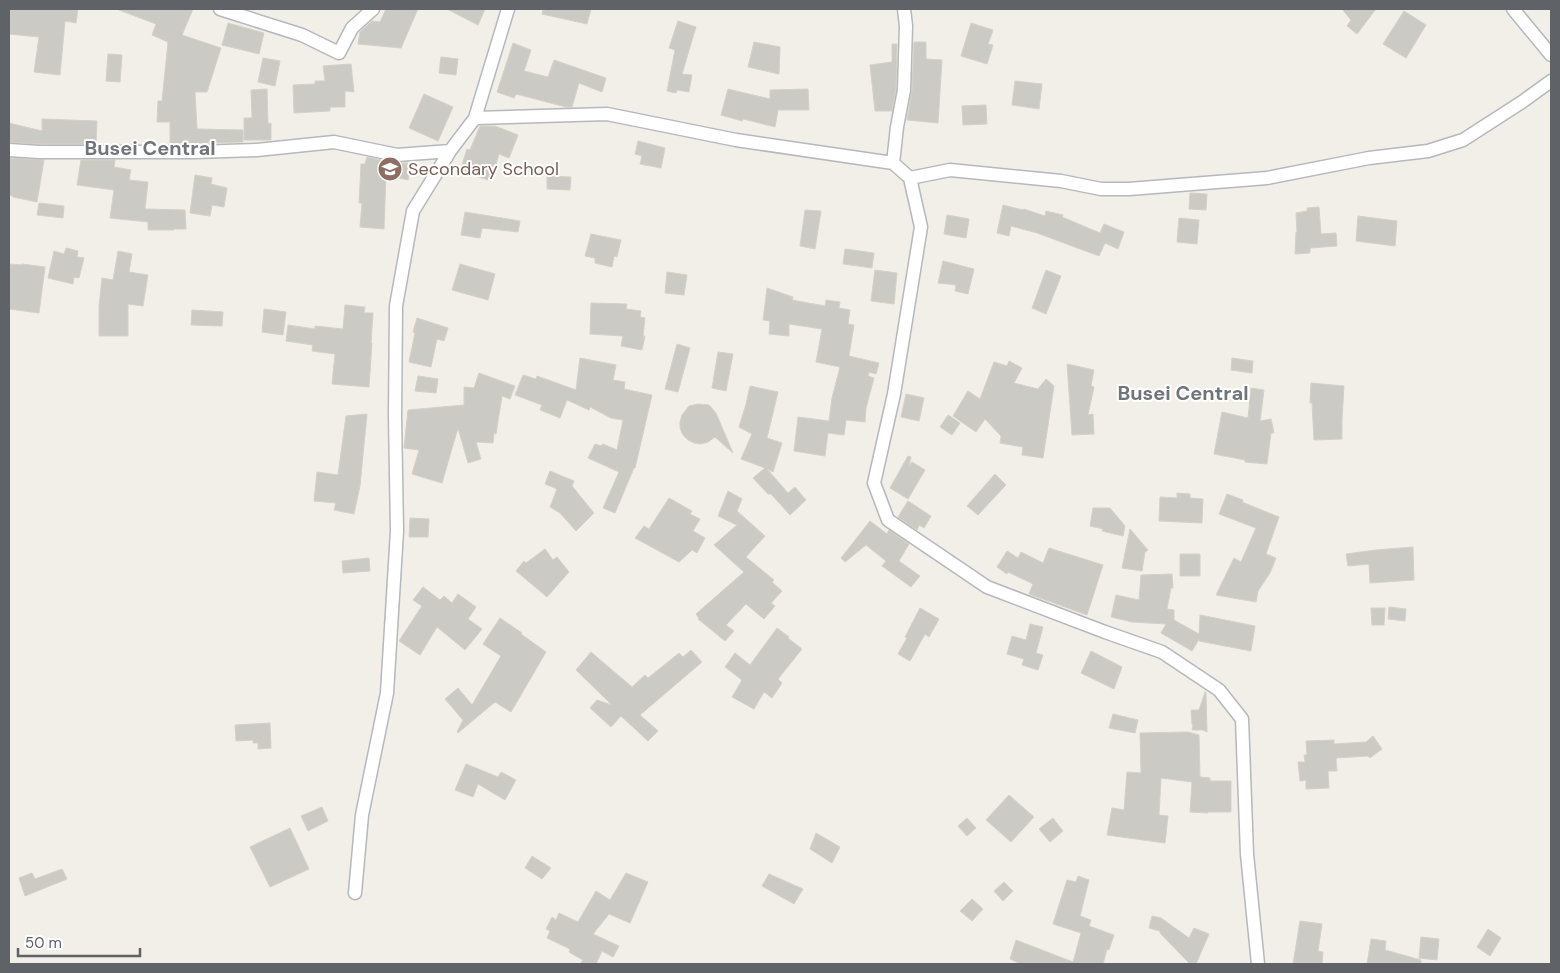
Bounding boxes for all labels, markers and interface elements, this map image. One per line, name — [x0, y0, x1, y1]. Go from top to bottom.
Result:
district label: Busei Central — [85, 135, 215, 161]
school or university icon: Secondary School — [377, 156, 403, 182]
place label: Secondary School — [408, 157, 559, 181]
district label: Busei Central — [1118, 380, 1248, 406]
scale bar — [18, 926, 140, 958]
text: 50 m — [25, 933, 62, 953]

